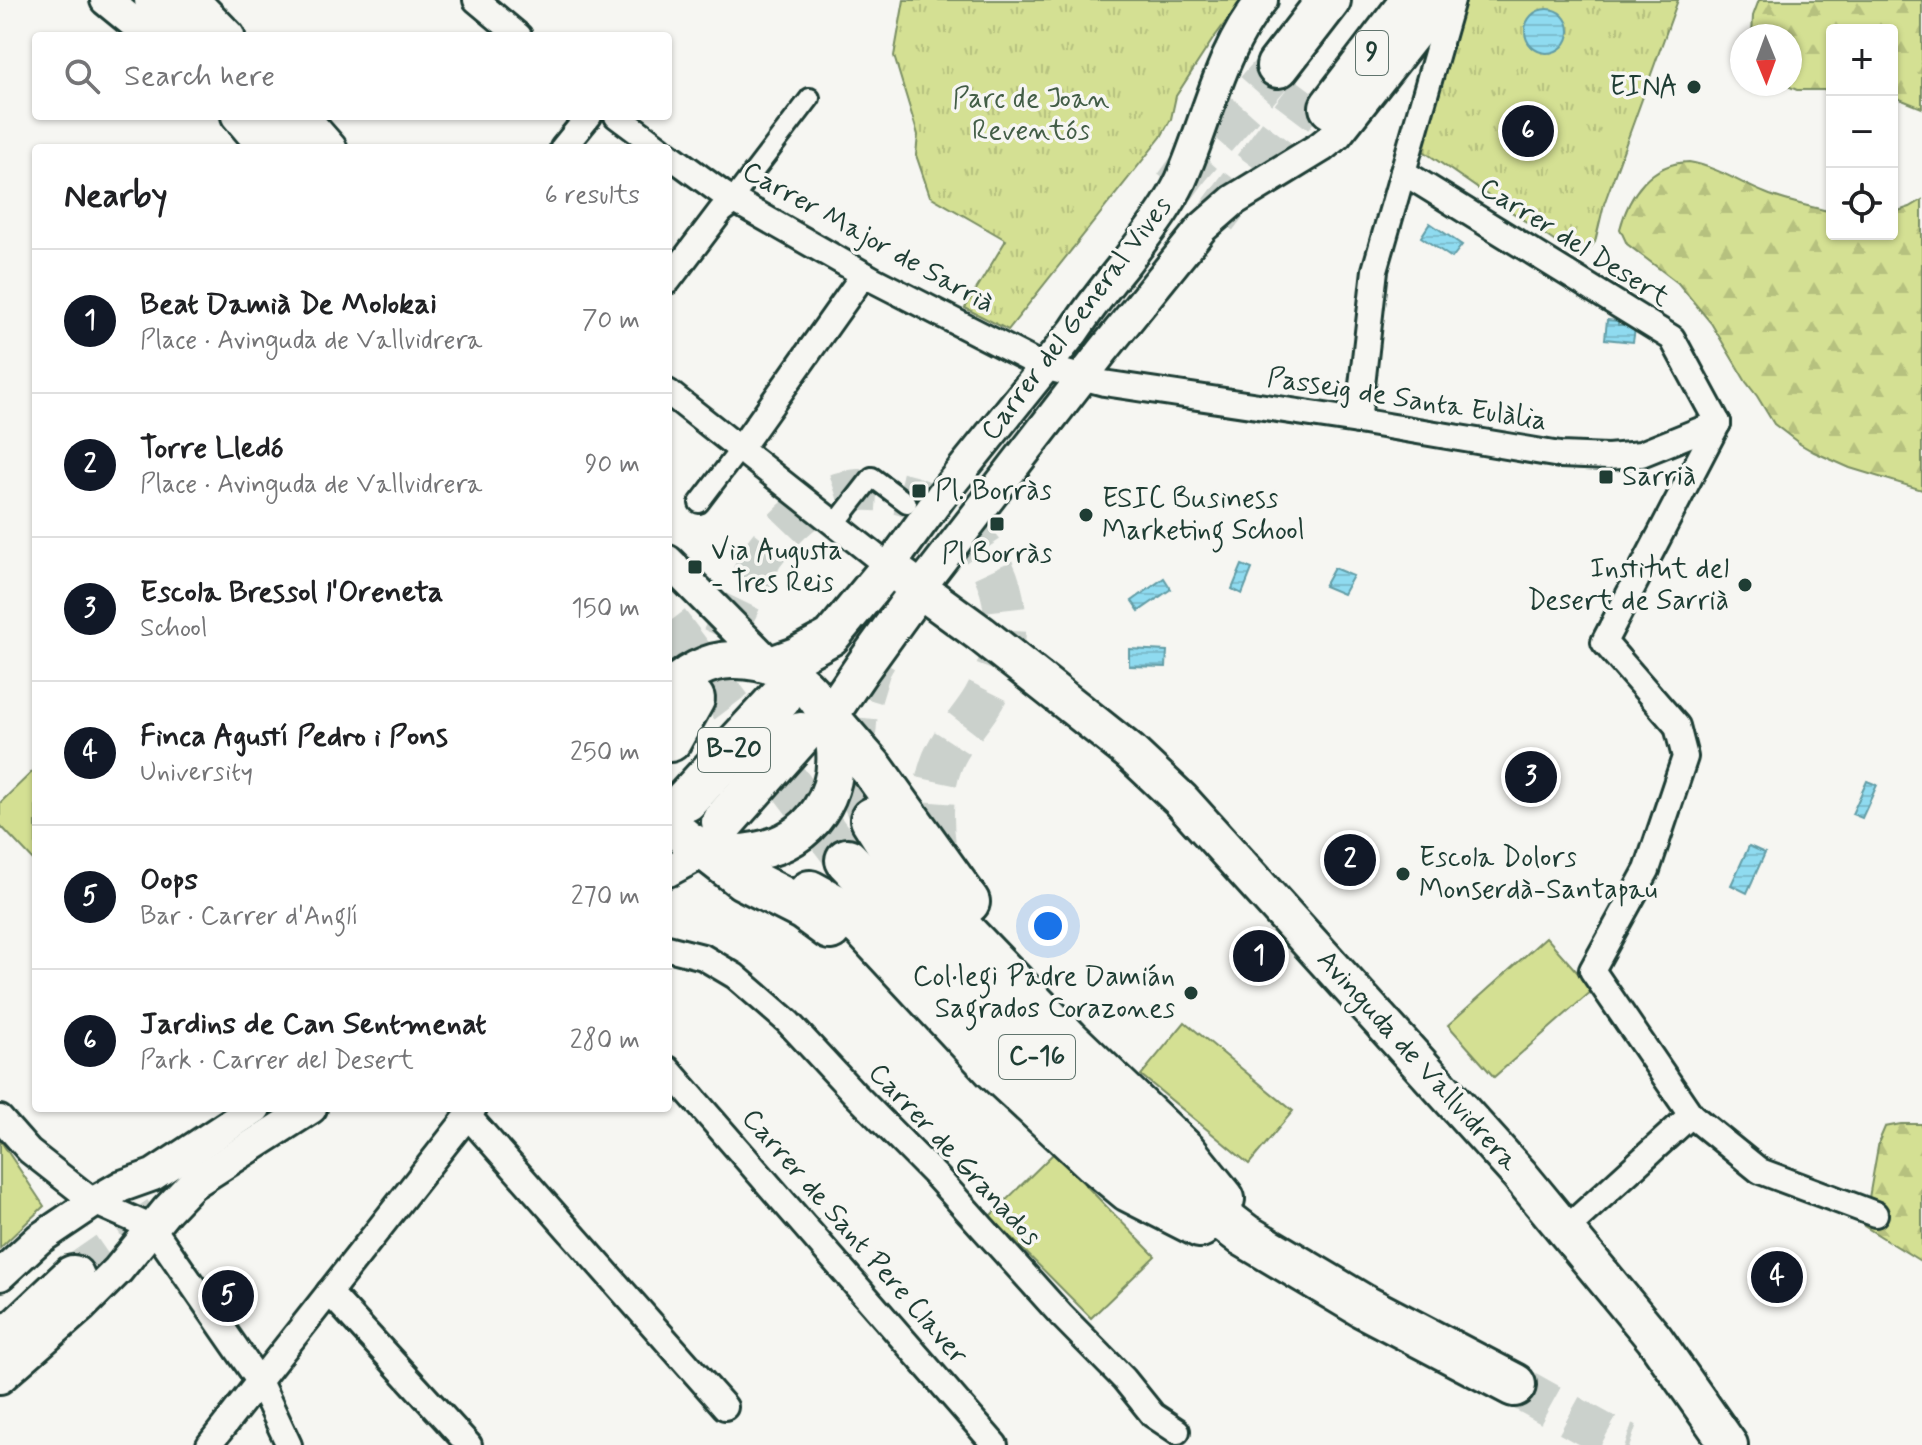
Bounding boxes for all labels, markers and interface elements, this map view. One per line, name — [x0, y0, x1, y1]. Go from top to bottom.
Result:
north arrow — [1730, 24, 1802, 96]
map controls — [1826, 24, 1898, 240]
button: + — [1826, 24, 1898, 96]
road number: 9 — [1356, 31, 1388, 75]
search box — [32, 32, 672, 120]
icon: search — [60, 54, 104, 98]
text: Search here — [124, 57, 275, 96]
place label: EINA — [1609, 69, 1678, 106]
marker: EINA — [1685, 78, 1703, 96]
park label: Parc de Joan Reventós — [952, 81, 1110, 150]
button: − — [1826, 96, 1898, 168]
pin: 6 — [1502, 101, 1554, 161]
street label: Carrer Major de Sarrià — [735, 153, 1001, 323]
button: locate — [1826, 168, 1898, 240]
street label: Carrer del Desert — [1472, 170, 1677, 317]
text: Nearby — [64, 174, 168, 219]
text: 6 results — [545, 179, 640, 213]
street label: Carrer del General Vives — [973, 189, 1181, 449]
text: Beat Damià De Molokai — [140, 285, 437, 324]
text: 1 — [84, 304, 96, 338]
text: 70 m — [582, 304, 640, 338]
text: Place · Avinguda de Vallvidrera — [140, 324, 482, 358]
street label: Passeig de Santa Eulàlia — [1264, 360, 1550, 440]
text: Torre Lledó — [140, 429, 284, 468]
text: 2 — [84, 448, 96, 482]
text: 90 m — [585, 448, 640, 482]
place label: Sarrià — [1622, 459, 1696, 496]
text: Place · Avinguda de Vallvidrera — [140, 468, 482, 502]
marker: Sarrià — [1597, 468, 1615, 486]
place label: Pl. Borràs — [935, 473, 1052, 510]
place label: ESIC Business Marketing School — [1102, 481, 1305, 553]
marker: Pl. Borràs — [910, 482, 928, 500]
marker: ESIC Business Marketing School — [1077, 506, 1095, 524]
marker: Pl Borràs — [988, 515, 1006, 533]
place label: Via Augusta - Tres Reis — [711, 533, 843, 602]
place label: Pl Borràs — [942, 536, 1052, 573]
place label: Institut del Desert de Sarrià — [1527, 551, 1729, 620]
marker: Via Augusta - Tres Reis — [686, 558, 704, 576]
text: Escola Bressol l'Oreneta — [140, 573, 444, 612]
marker: Institut del Desert de Sarrià — [1736, 576, 1754, 594]
text: 3 — [84, 592, 96, 626]
text: 150 m — [571, 592, 640, 626]
text: School — [140, 612, 207, 646]
text: Finca Agustí Pedro i Pons — [140, 717, 448, 756]
road number: B-20 — [698, 728, 770, 772]
text: 4 — [82, 736, 98, 770]
text: 250 m — [570, 736, 640, 770]
pin: 3 — [1505, 747, 1557, 807]
text: University — [140, 756, 253, 790]
pin: 2 — [1324, 830, 1376, 890]
place label: Escola Dolors Monserdà-Santapau — [1419, 840, 1657, 909]
text: Oops — [140, 861, 198, 900]
marker: Escola Dolors Monserdà-Santapau — [1394, 865, 1412, 883]
text: 5 — [82, 880, 98, 914]
text: 270 m — [571, 880, 640, 914]
text: Bar · Carrer d'Anglí — [140, 900, 358, 934]
your location — [1028, 906, 1068, 946]
pin: 1 — [1233, 926, 1285, 986]
street label: Avinguda de Vallvidrera — [1306, 943, 1526, 1181]
place label: Col·legi Padre Damián Sagrados Corazones — [913, 959, 1175, 1031]
marker: Col·legi Padre Damián Sagrados Corazones — [1182, 984, 1200, 1002]
text: Jardins de Can Sentmenat — [140, 1005, 487, 1044]
text: 6 — [83, 1024, 97, 1058]
text: 280 m — [570, 1024, 640, 1058]
road number: C-16 — [999, 1035, 1075, 1079]
text: Park · Carrer del Desert — [140, 1044, 414, 1078]
street label: Carrer de Granados — [859, 1055, 1049, 1255]
street label: Carrer de Sant Pere Claver — [733, 1101, 976, 1373]
pin: 4 — [1751, 1247, 1803, 1307]
pin: 5 — [202, 1266, 254, 1326]

